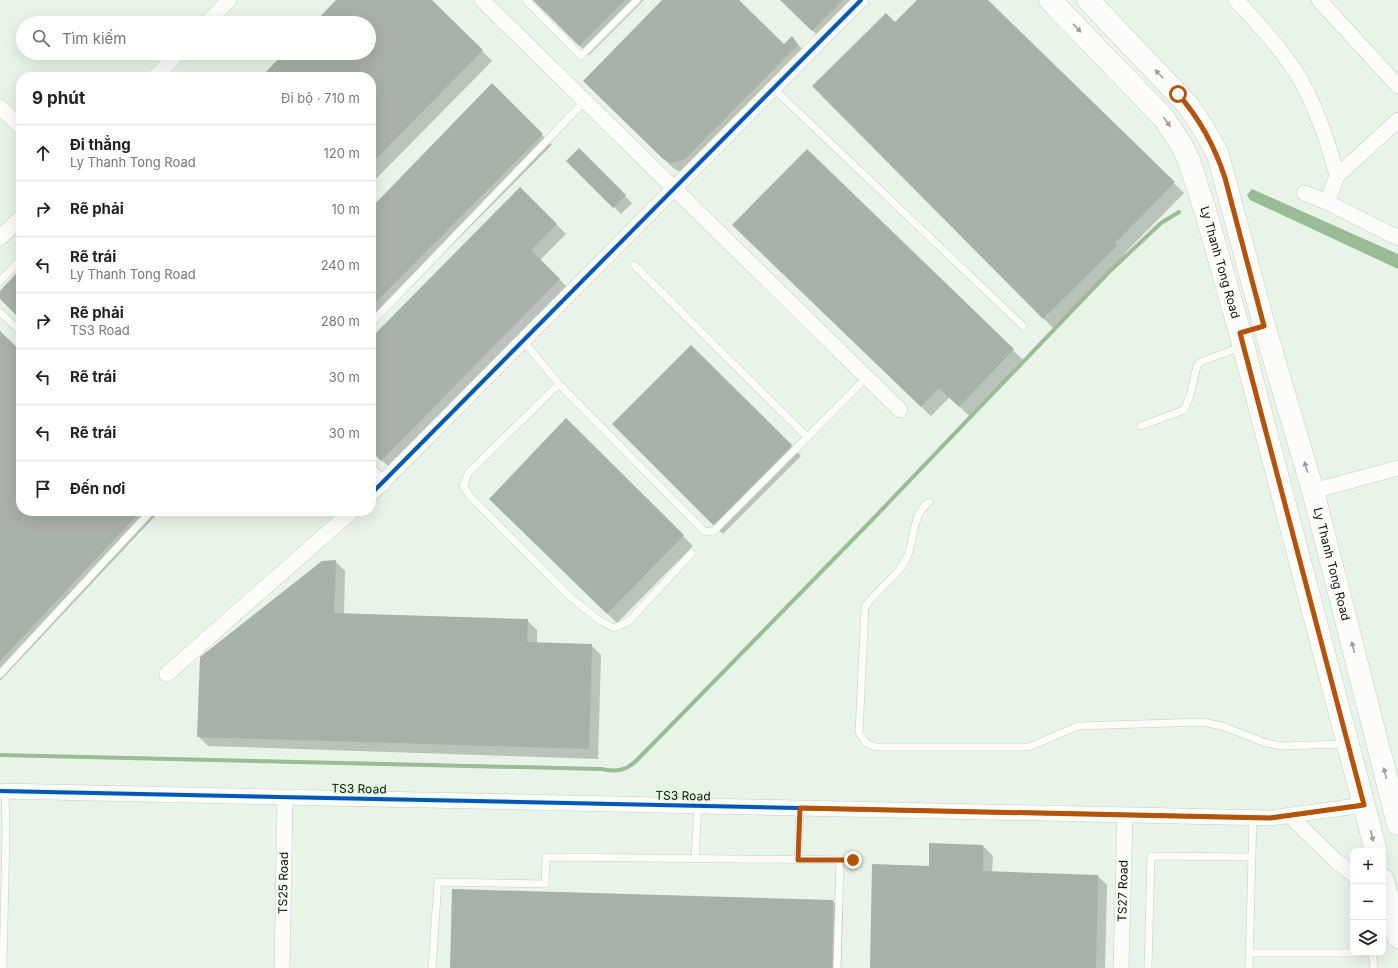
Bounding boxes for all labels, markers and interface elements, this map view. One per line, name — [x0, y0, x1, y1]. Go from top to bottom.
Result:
search box — [16, 16, 376, 60]
one-way arrow — [1072, 23, 1082, 33]
icon: search — [30, 27, 52, 49]
text: Tìm kiếm — [62, 29, 126, 48]
one-way arrow — [1155, 70, 1164, 79]
route start — [1169, 85, 1187, 103]
text: 9 phút — [32, 88, 85, 108]
text: Đi bộ · 710 m — [281, 90, 360, 106]
one-way arrow — [1163, 117, 1171, 128]
text: Đi thẳng — [70, 135, 131, 154]
icon: ahead — [32, 142, 54, 164]
text: 120 m — [324, 145, 360, 161]
text: Ly Thanh Tong Road — [70, 154, 196, 170]
icon: right — [32, 198, 54, 220]
text: Rẽ phải — [70, 199, 124, 218]
text: 10 m — [331, 201, 360, 217]
street label: Ly Thanh Tong Road — [1197, 204, 1244, 320]
text: Rẽ trái — [70, 247, 116, 266]
icon: left — [32, 254, 54, 276]
text: 240 m — [321, 257, 360, 273]
text: Ly Thanh Tong Road — [70, 266, 196, 282]
text: Rẽ phải — [70, 303, 124, 322]
icon: right — [32, 310, 54, 332]
text: 280 m — [321, 313, 360, 329]
text: TS3 Road — [70, 322, 130, 338]
icon: left — [32, 366, 54, 388]
text: Rẽ trái — [70, 367, 116, 386]
text: 30 m — [329, 369, 360, 385]
icon: left — [32, 422, 54, 444]
text: Rẽ trái — [70, 423, 116, 442]
text: 30 m — [329, 425, 360, 441]
one-way arrow — [1303, 461, 1309, 473]
icon: arrive — [32, 478, 54, 500]
text: Đến nơi — [70, 479, 125, 498]
street label: Ly Thanh Tong Road — [1311, 506, 1354, 622]
one-way arrow — [1350, 641, 1356, 653]
one-way arrow — [1382, 767, 1388, 779]
street label: TS3 Road — [331, 781, 387, 796]
street label: TS3 Road — [655, 788, 711, 803]
one-way arrow — [1369, 830, 1375, 842]
map controls — [1350, 848, 1386, 956]
button: + — [1350, 848, 1386, 884]
route end — [844, 851, 862, 869]
street label: TS25 Road — [275, 852, 291, 914]
street label: TS27 Road — [1114, 860, 1131, 922]
button: − — [1350, 884, 1386, 920]
button: layers — [1350, 920, 1386, 956]

